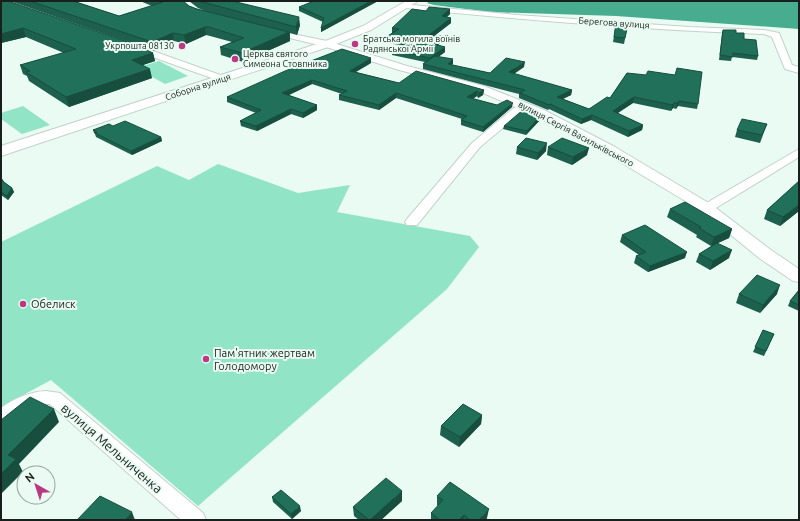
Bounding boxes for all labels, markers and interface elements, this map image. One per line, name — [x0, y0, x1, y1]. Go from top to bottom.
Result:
street label: Берегова вулиця — [578, 16, 650, 30]
place label: Братська могила воїнів Радянської Армії — [363, 34, 460, 54]
marker: Братська могила воїнів Радянської Армії — [350, 39, 360, 49]
place label: Укрпошта 08130 — [105, 41, 174, 51]
marker: Укрпошта 08130 — [177, 41, 187, 51]
place label: Церква святого Симеона Стовпника — [243, 49, 327, 69]
marker: Церква святого Симеона Стовпника — [230, 54, 240, 64]
street label: Соборна вулиця — [164, 72, 232, 102]
street label: вулиця Сергія Васильківського — [517, 99, 635, 169]
place label: Обелиск — [31, 298, 76, 310]
marker: Обелиск — [18, 299, 28, 309]
place label: Пам'ятник жертвам Голодомору — [214, 347, 315, 372]
marker: Пам'ятник жертвам Голодомору — [201, 354, 211, 364]
street label: вулиця Мельниченка — [59, 400, 165, 496]
north arrow — [16, 465, 56, 505]
text: N — [23, 470, 37, 484]

